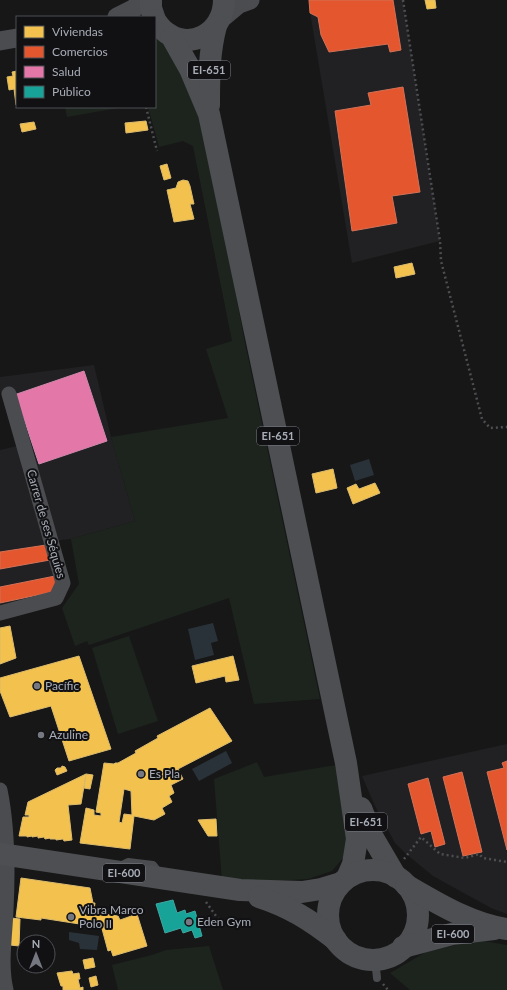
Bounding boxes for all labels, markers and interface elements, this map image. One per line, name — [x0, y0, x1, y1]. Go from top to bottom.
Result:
legend — [16, 16, 156, 108]
text: Viviendas — [52, 24, 103, 39]
text: Comercios — [52, 44, 108, 59]
road number: EI-651 — [188, 61, 230, 79]
text: Salud — [52, 64, 81, 79]
text: Público — [52, 84, 91, 99]
road number: EI-651 — [257, 427, 299, 445]
street label: Carrer de ses Séquies — [24, 468, 69, 580]
place label: Pacífic — [45, 678, 79, 693]
marker: Pacífic — [32, 681, 42, 691]
place label: Azuline — [49, 727, 88, 742]
marker: Azuline — [36, 730, 46, 740]
place label: Es Pla — [149, 766, 180, 781]
marker: Es Pla — [136, 769, 146, 779]
road number: EI-651 — [345, 813, 387, 831]
road number: EI-600 — [103, 864, 145, 882]
place label: Vibra Marco Polo II — [79, 902, 144, 931]
marker: Vibra Marco Polo II — [66, 912, 76, 922]
place label: Eden Gym — [197, 914, 251, 929]
marker: Eden Gym — [184, 917, 194, 927]
road number: EI-600 — [432, 925, 474, 943]
north arrow — [16, 934, 56, 974]
text: N — [32, 937, 40, 950]

